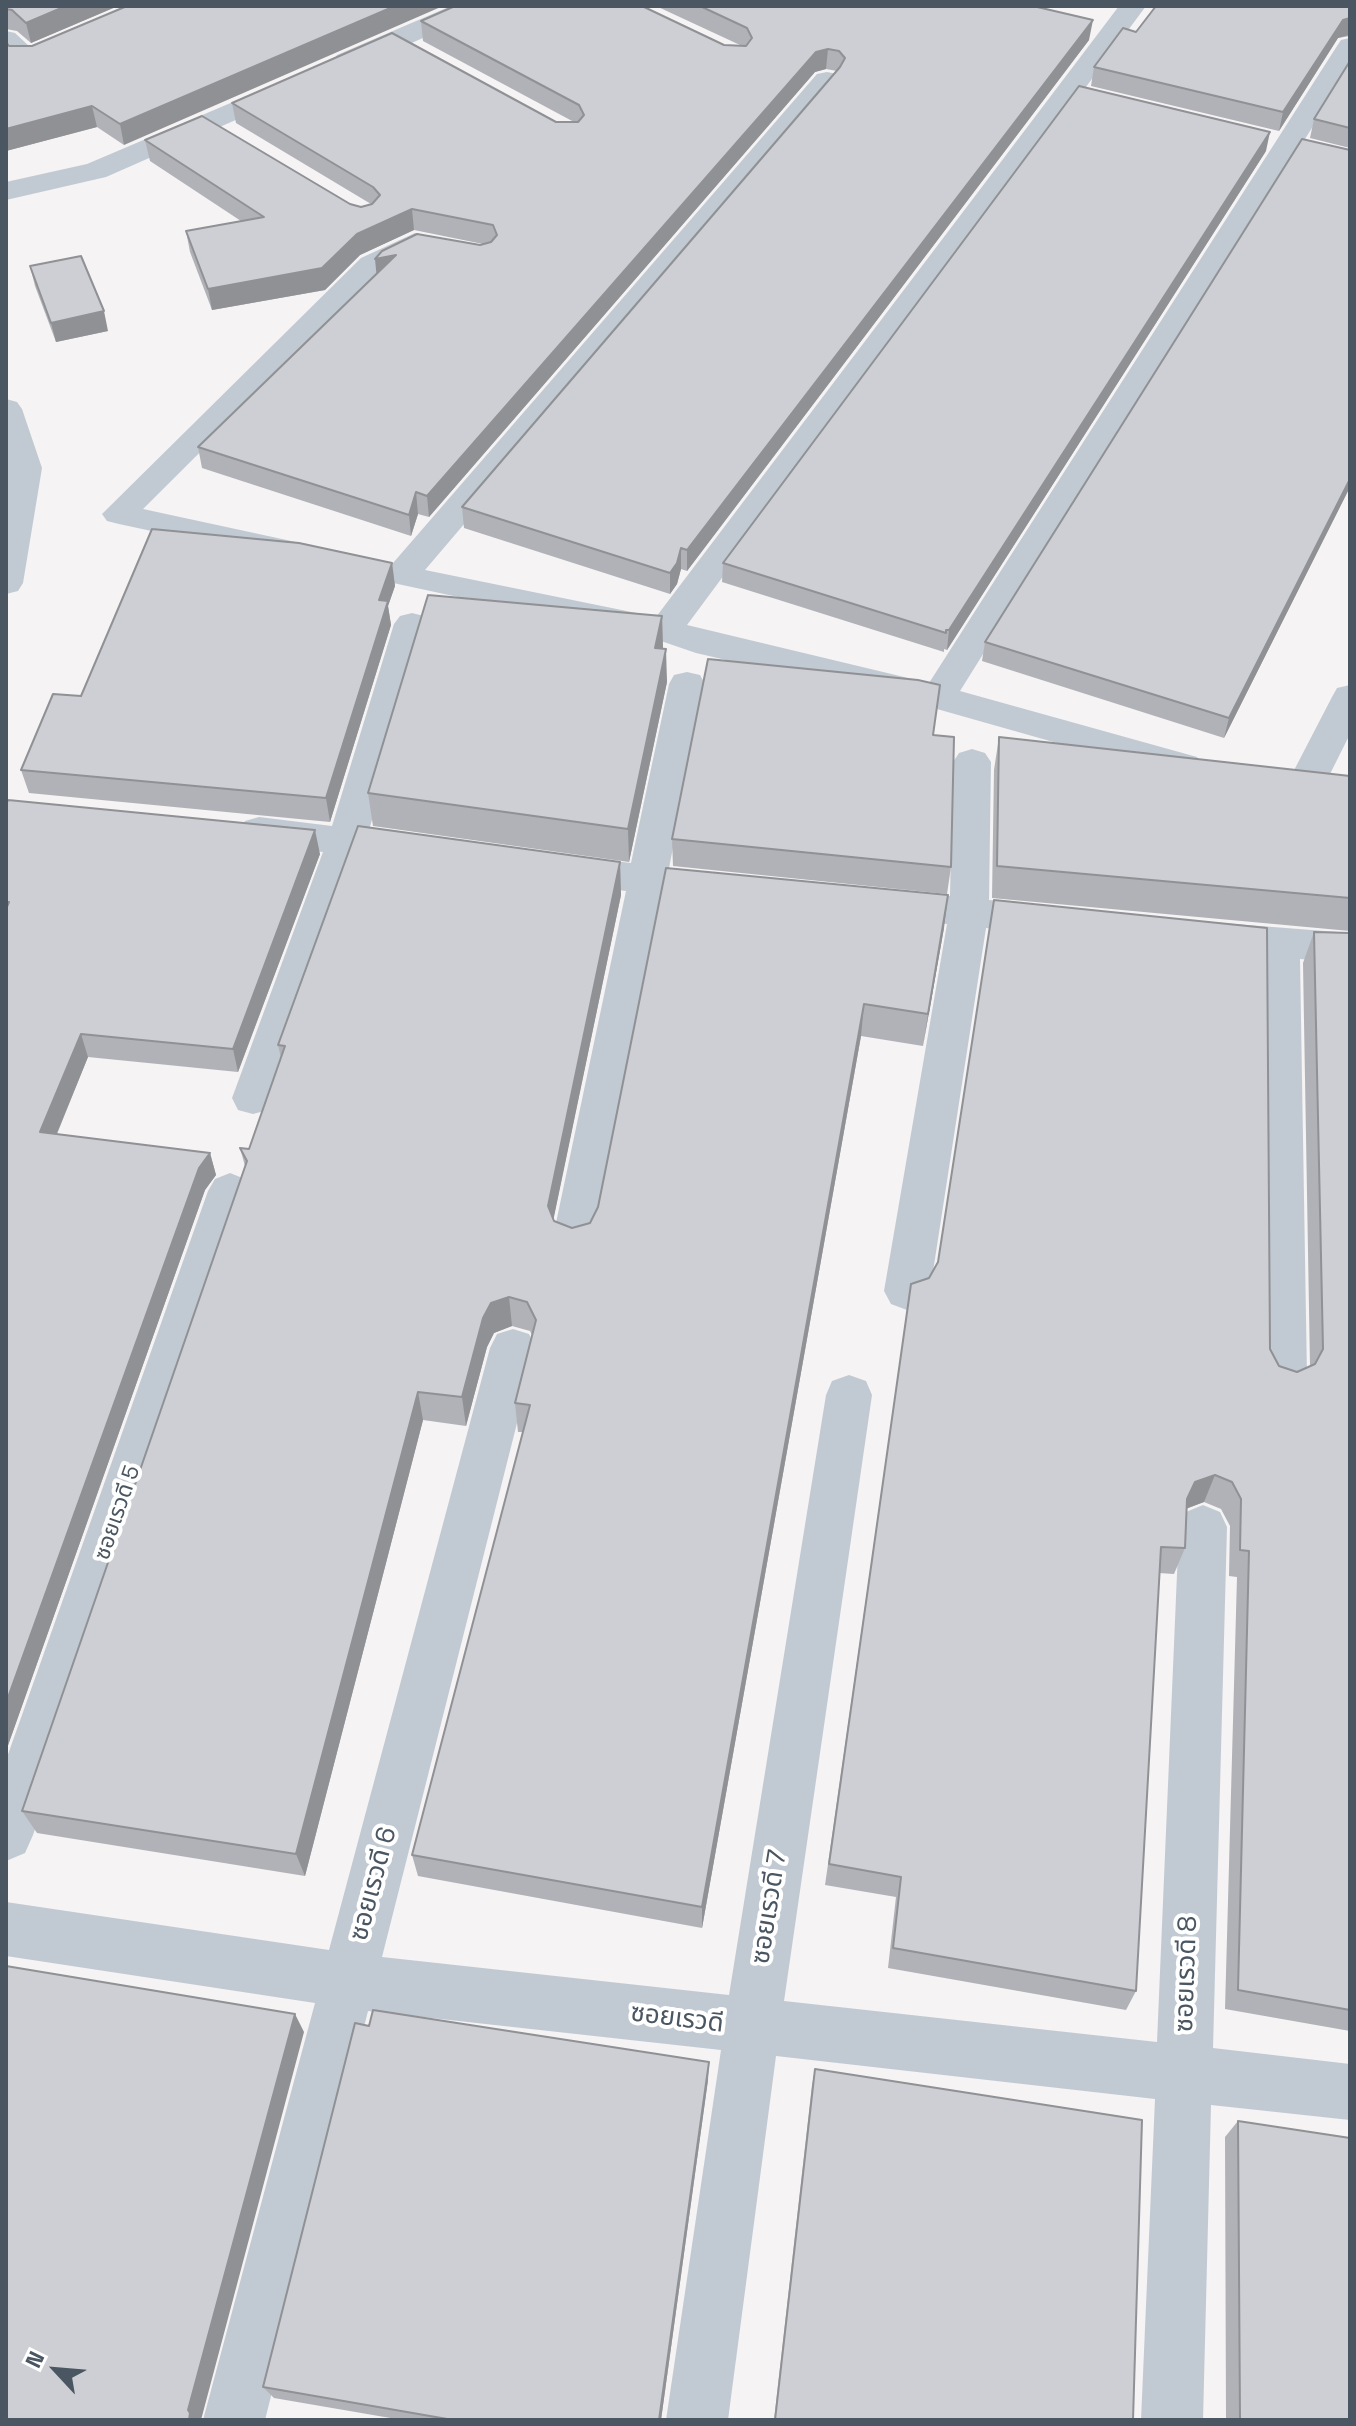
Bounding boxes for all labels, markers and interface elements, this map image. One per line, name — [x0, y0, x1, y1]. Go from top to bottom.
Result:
street label: ซอยเรวดี 5 — [90, 1462, 146, 1564]
street label: ซอยเรวดี 6 — [344, 1824, 404, 1944]
street label: ซอยเรวดี 7 — [746, 1848, 794, 1966]
street label: ซอยเรวดี 8 — [1169, 1915, 1205, 2033]
street label: ซอยเรวดี — [629, 1998, 725, 2040]
north arrow — [16, 2330, 96, 2410]
text: N — [19, 2347, 50, 2372]

